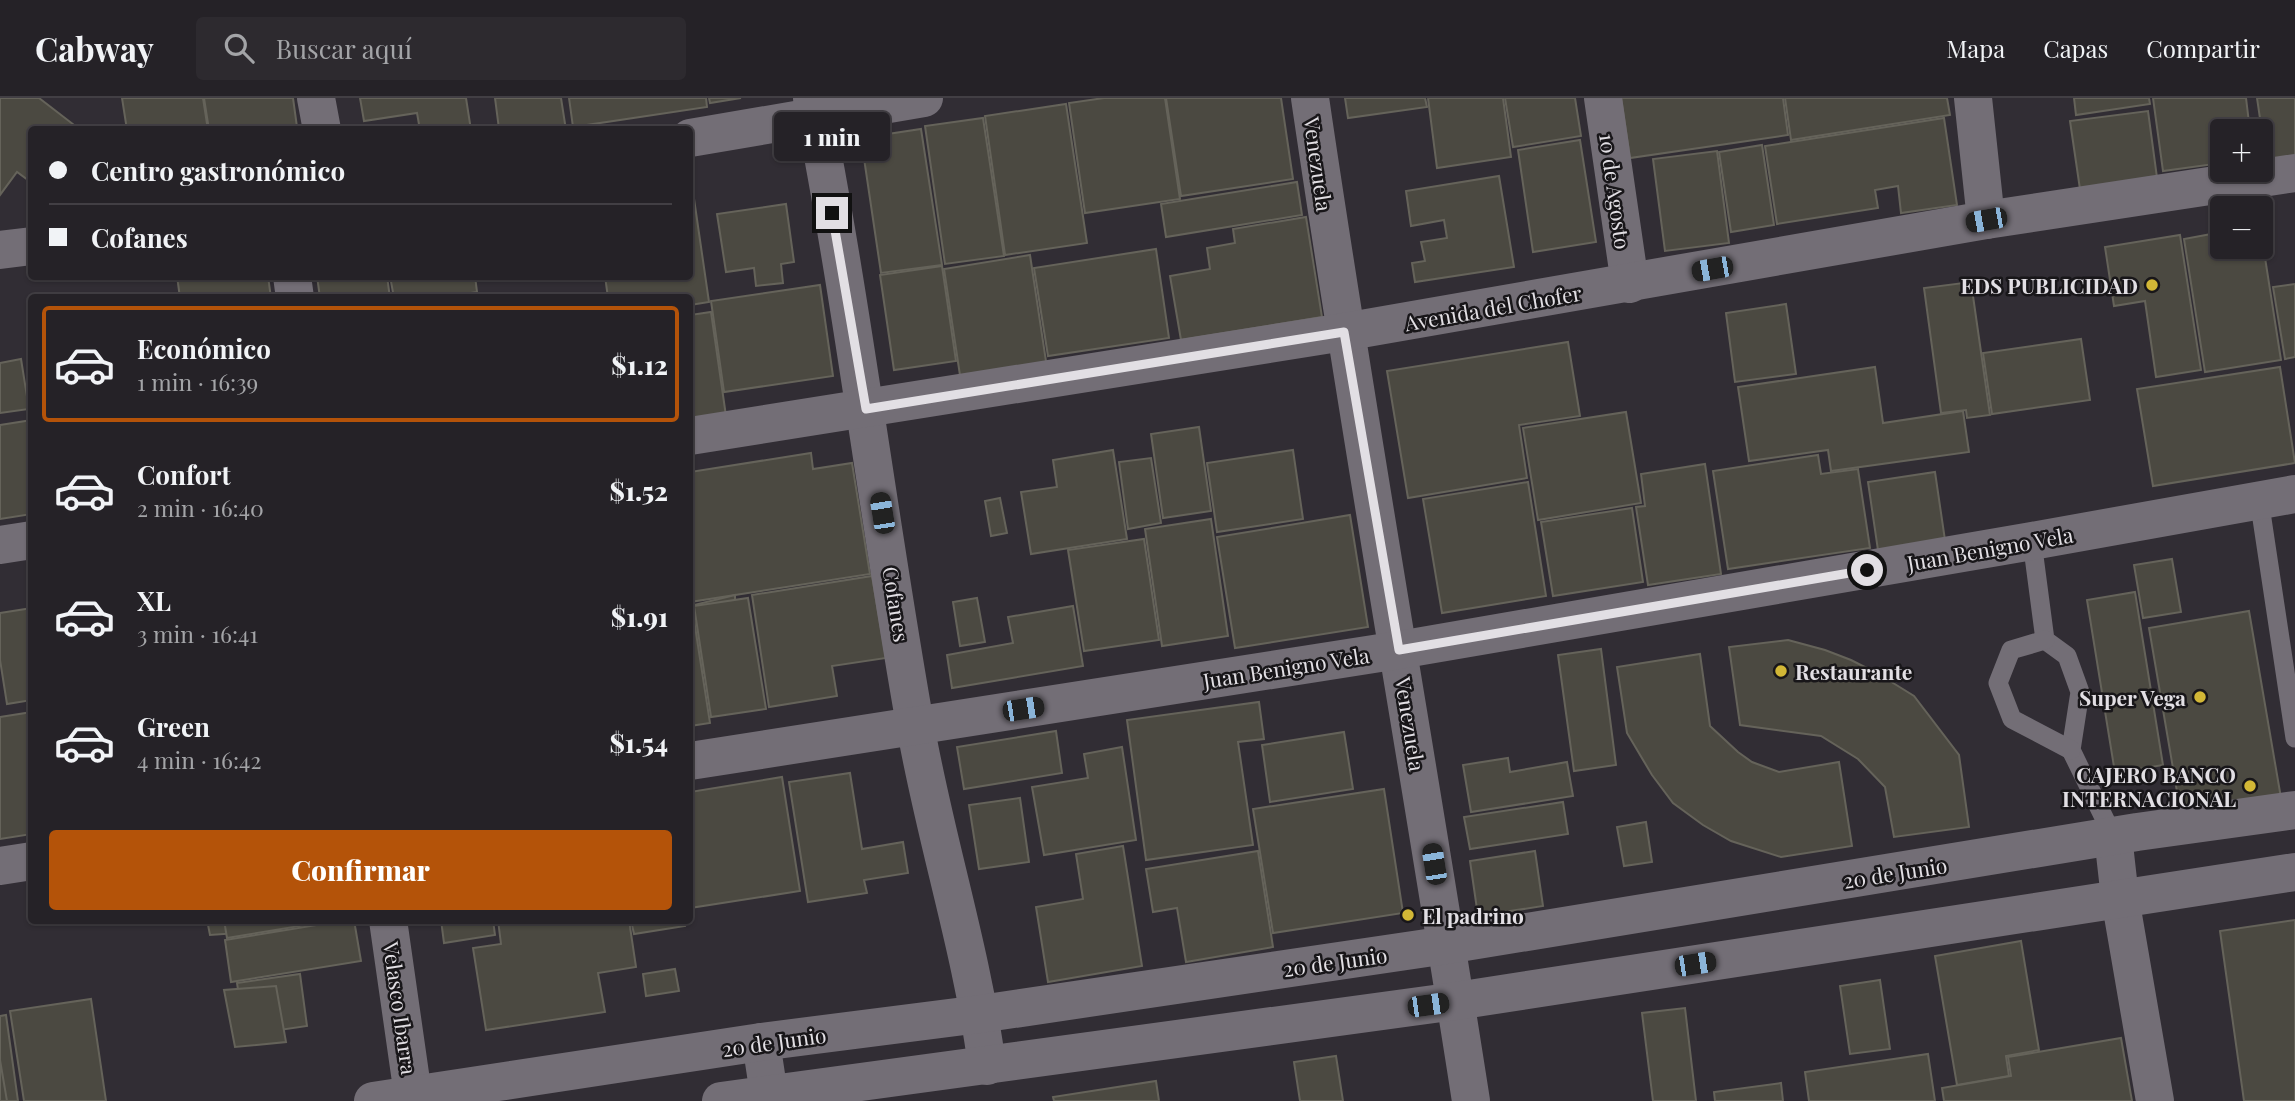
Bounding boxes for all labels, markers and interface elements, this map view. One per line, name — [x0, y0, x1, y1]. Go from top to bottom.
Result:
search box — [196, 17, 686, 80]
text: Cabway — [35, 26, 154, 70]
icon: search — [220, 29, 258, 67]
text: Buscar aquí — [276, 31, 412, 66]
text: Mapa — [1947, 32, 2005, 64]
text: Capas — [2043, 32, 2108, 64]
text: Compartir — [2146, 32, 2260, 64]
callout: 1 min — [774, 111, 890, 160]
street label: Venezuela — [1298, 114, 1340, 214]
map controls — [2210, 119, 2273, 259]
button: + — [2210, 119, 2273, 182]
text: 1 min — [804, 121, 860, 152]
street label: 10 de Agosto — [1594, 131, 1638, 251]
text: Centro gastronómico — [91, 153, 345, 188]
button: − — [2210, 196, 2273, 259]
route end — [816, 197, 848, 229]
car — [1964, 206, 2009, 234]
text: Cofanes — [91, 220, 188, 255]
car — [1690, 255, 1735, 283]
place label: EDS PUBLICIDAD — [1960, 271, 2138, 299]
marker: EDS PUBLICIDAD — [2144, 277, 2160, 293]
street label: Avenida del Chofer — [1401, 278, 1584, 337]
text: Económico — [137, 331, 271, 366]
icon: car — [53, 333, 116, 396]
text: $1.12 — [611, 347, 668, 382]
text: 1 min · 16:39 — [137, 366, 258, 397]
text: Confort — [137, 457, 231, 492]
icon: car — [53, 459, 116, 522]
text: $1.52 — [610, 473, 668, 508]
car — [869, 491, 896, 535]
text: 2 min · 16:40 — [137, 492, 264, 523]
street label: Juan Benigno Vela — [1904, 520, 2076, 577]
route start — [1851, 554, 1883, 586]
street label: Cofanes — [877, 564, 917, 644]
text: XL — [137, 583, 171, 618]
icon: car — [53, 585, 116, 648]
text: $1.91 — [611, 599, 668, 634]
text: 3 min · 16:41 — [137, 618, 258, 649]
street label: Juan Benigno Vela — [1200, 640, 1372, 694]
place label: Restaurante — [1795, 657, 1912, 685]
marker: Restaurante — [1773, 663, 1789, 679]
street label: Venezuela — [1390, 674, 1432, 774]
place label: Super Vega — [2079, 683, 2186, 711]
marker: Super Vega — [2192, 689, 2208, 705]
car — [1001, 695, 1046, 723]
text: Green — [137, 709, 210, 744]
icon: car — [53, 711, 116, 774]
text: $1.54 — [610, 725, 668, 760]
text: 4 min · 16:42 — [137, 744, 261, 775]
place label: CAJERO BANCO INTERNACIONAL — [2062, 760, 2236, 812]
marker: CAJERO BANCO INTERNACIONAL — [2242, 778, 2258, 794]
button: Confirmar — [49, 830, 672, 910]
car — [1421, 842, 1448, 886]
street label: 20 de Junio — [1841, 850, 1949, 894]
place label: El padrino — [1422, 901, 1524, 929]
marker: El padrino — [1400, 907, 1416, 923]
street label: Velasco Ibarra — [378, 939, 424, 1077]
street label: 20 de Junio — [1281, 940, 1389, 982]
car — [1673, 950, 1718, 978]
car — [1406, 992, 1451, 1018]
street label: 20 de Junio — [720, 1020, 828, 1062]

